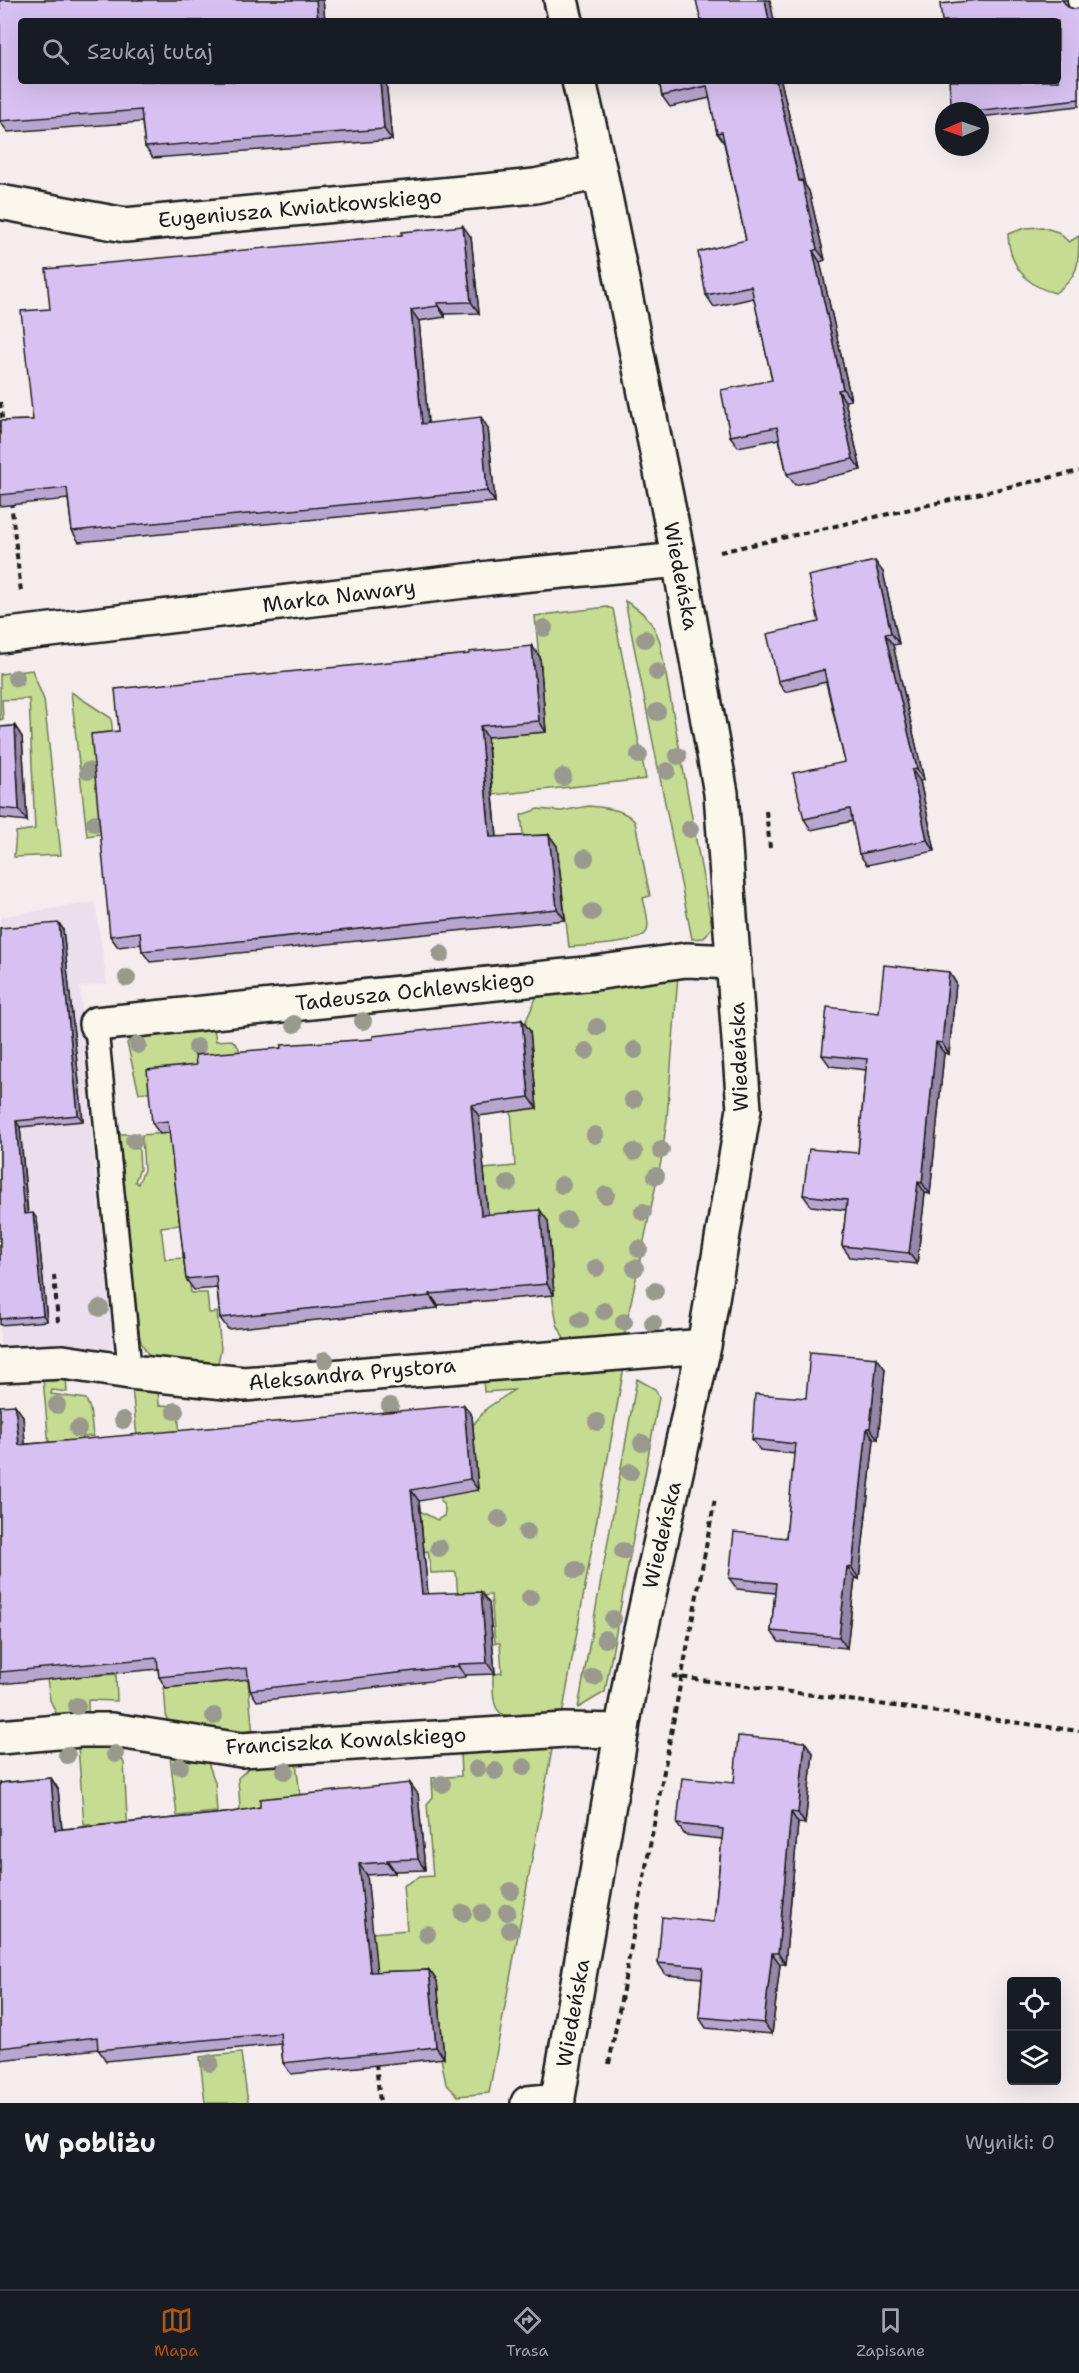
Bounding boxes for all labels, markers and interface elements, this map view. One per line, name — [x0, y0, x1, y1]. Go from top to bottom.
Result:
search box — [18, 18, 1061, 84]
icon: search — [39, 35, 72, 68]
text: Szukaj tutaj — [87, 37, 213, 66]
north arrow — [935, 102, 989, 156]
street label: Eugeniusza Kwiatkowskiego — [157, 182, 443, 234]
street label: Wiedeńska — [657, 520, 705, 632]
street label: Marka Nawary — [261, 573, 417, 619]
street label: Tadeusza Ochlewskiego — [294, 965, 536, 1017]
street label: Wiedeńska — [723, 1002, 755, 1112]
street label: Aleksandra Prystora — [247, 1351, 457, 1397]
street label: Wiedeńska — [636, 1479, 688, 1591]
street label: Franciszka Kowalskiego — [225, 1721, 467, 1761]
street label: Wiedeńska — [550, 1957, 596, 2069]
map controls — [1007, 1977, 1061, 2085]
button: locate — [1007, 1977, 1061, 2031]
button: layers — [1007, 2031, 1061, 2085]
text: W pobliżu — [24, 2125, 156, 2160]
text: Wyniki: 0 — [965, 2129, 1055, 2155]
tab: Mapa — [154, 2304, 198, 2361]
tab: Trasa — [506, 2304, 549, 2361]
tab: Zapisane — [856, 2304, 925, 2361]

